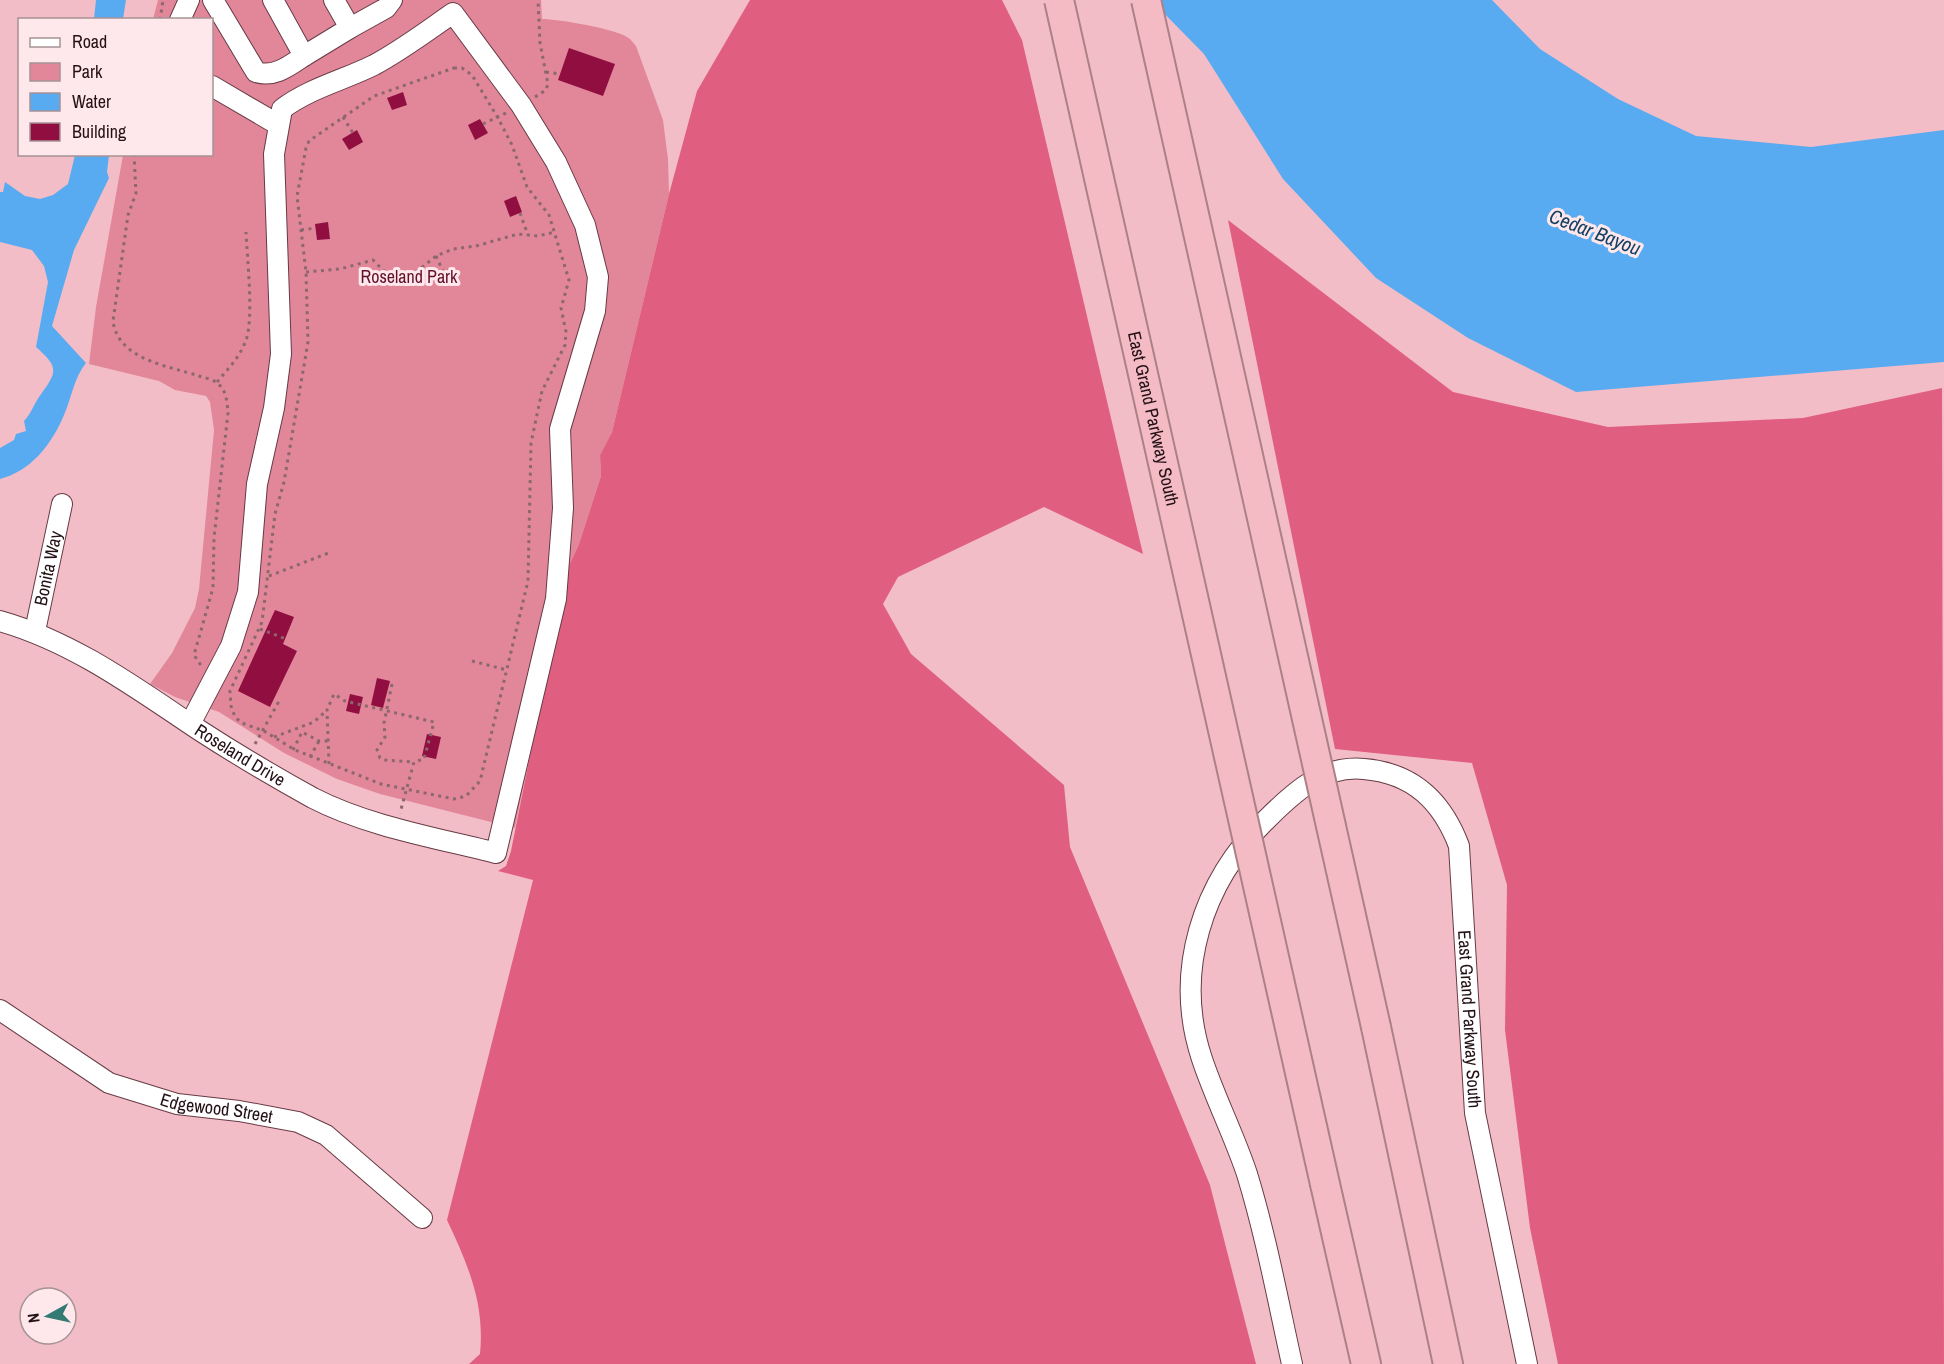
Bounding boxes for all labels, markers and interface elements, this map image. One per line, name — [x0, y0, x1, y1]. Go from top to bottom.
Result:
legend — [18, 18, 213, 156]
text: Road — [72, 29, 107, 54]
text: Park — [72, 59, 103, 84]
text: Water — [72, 89, 111, 114]
text: Building — [72, 119, 127, 144]
water label: Cedar Bayou — [1546, 202, 1645, 261]
park label: Roseland Park — [361, 264, 458, 289]
street label: East Grand Parkway South — [1122, 329, 1185, 508]
street label: Bonita Way — [28, 528, 68, 608]
street label: Roseland Drive — [190, 718, 290, 792]
street label: East Grand Parkway South — [1452, 929, 1488, 1109]
street label: Edgewood Street — [157, 1087, 275, 1129]
north arrow — [18, 1286, 78, 1346]
text: N — [22, 1312, 45, 1324]

